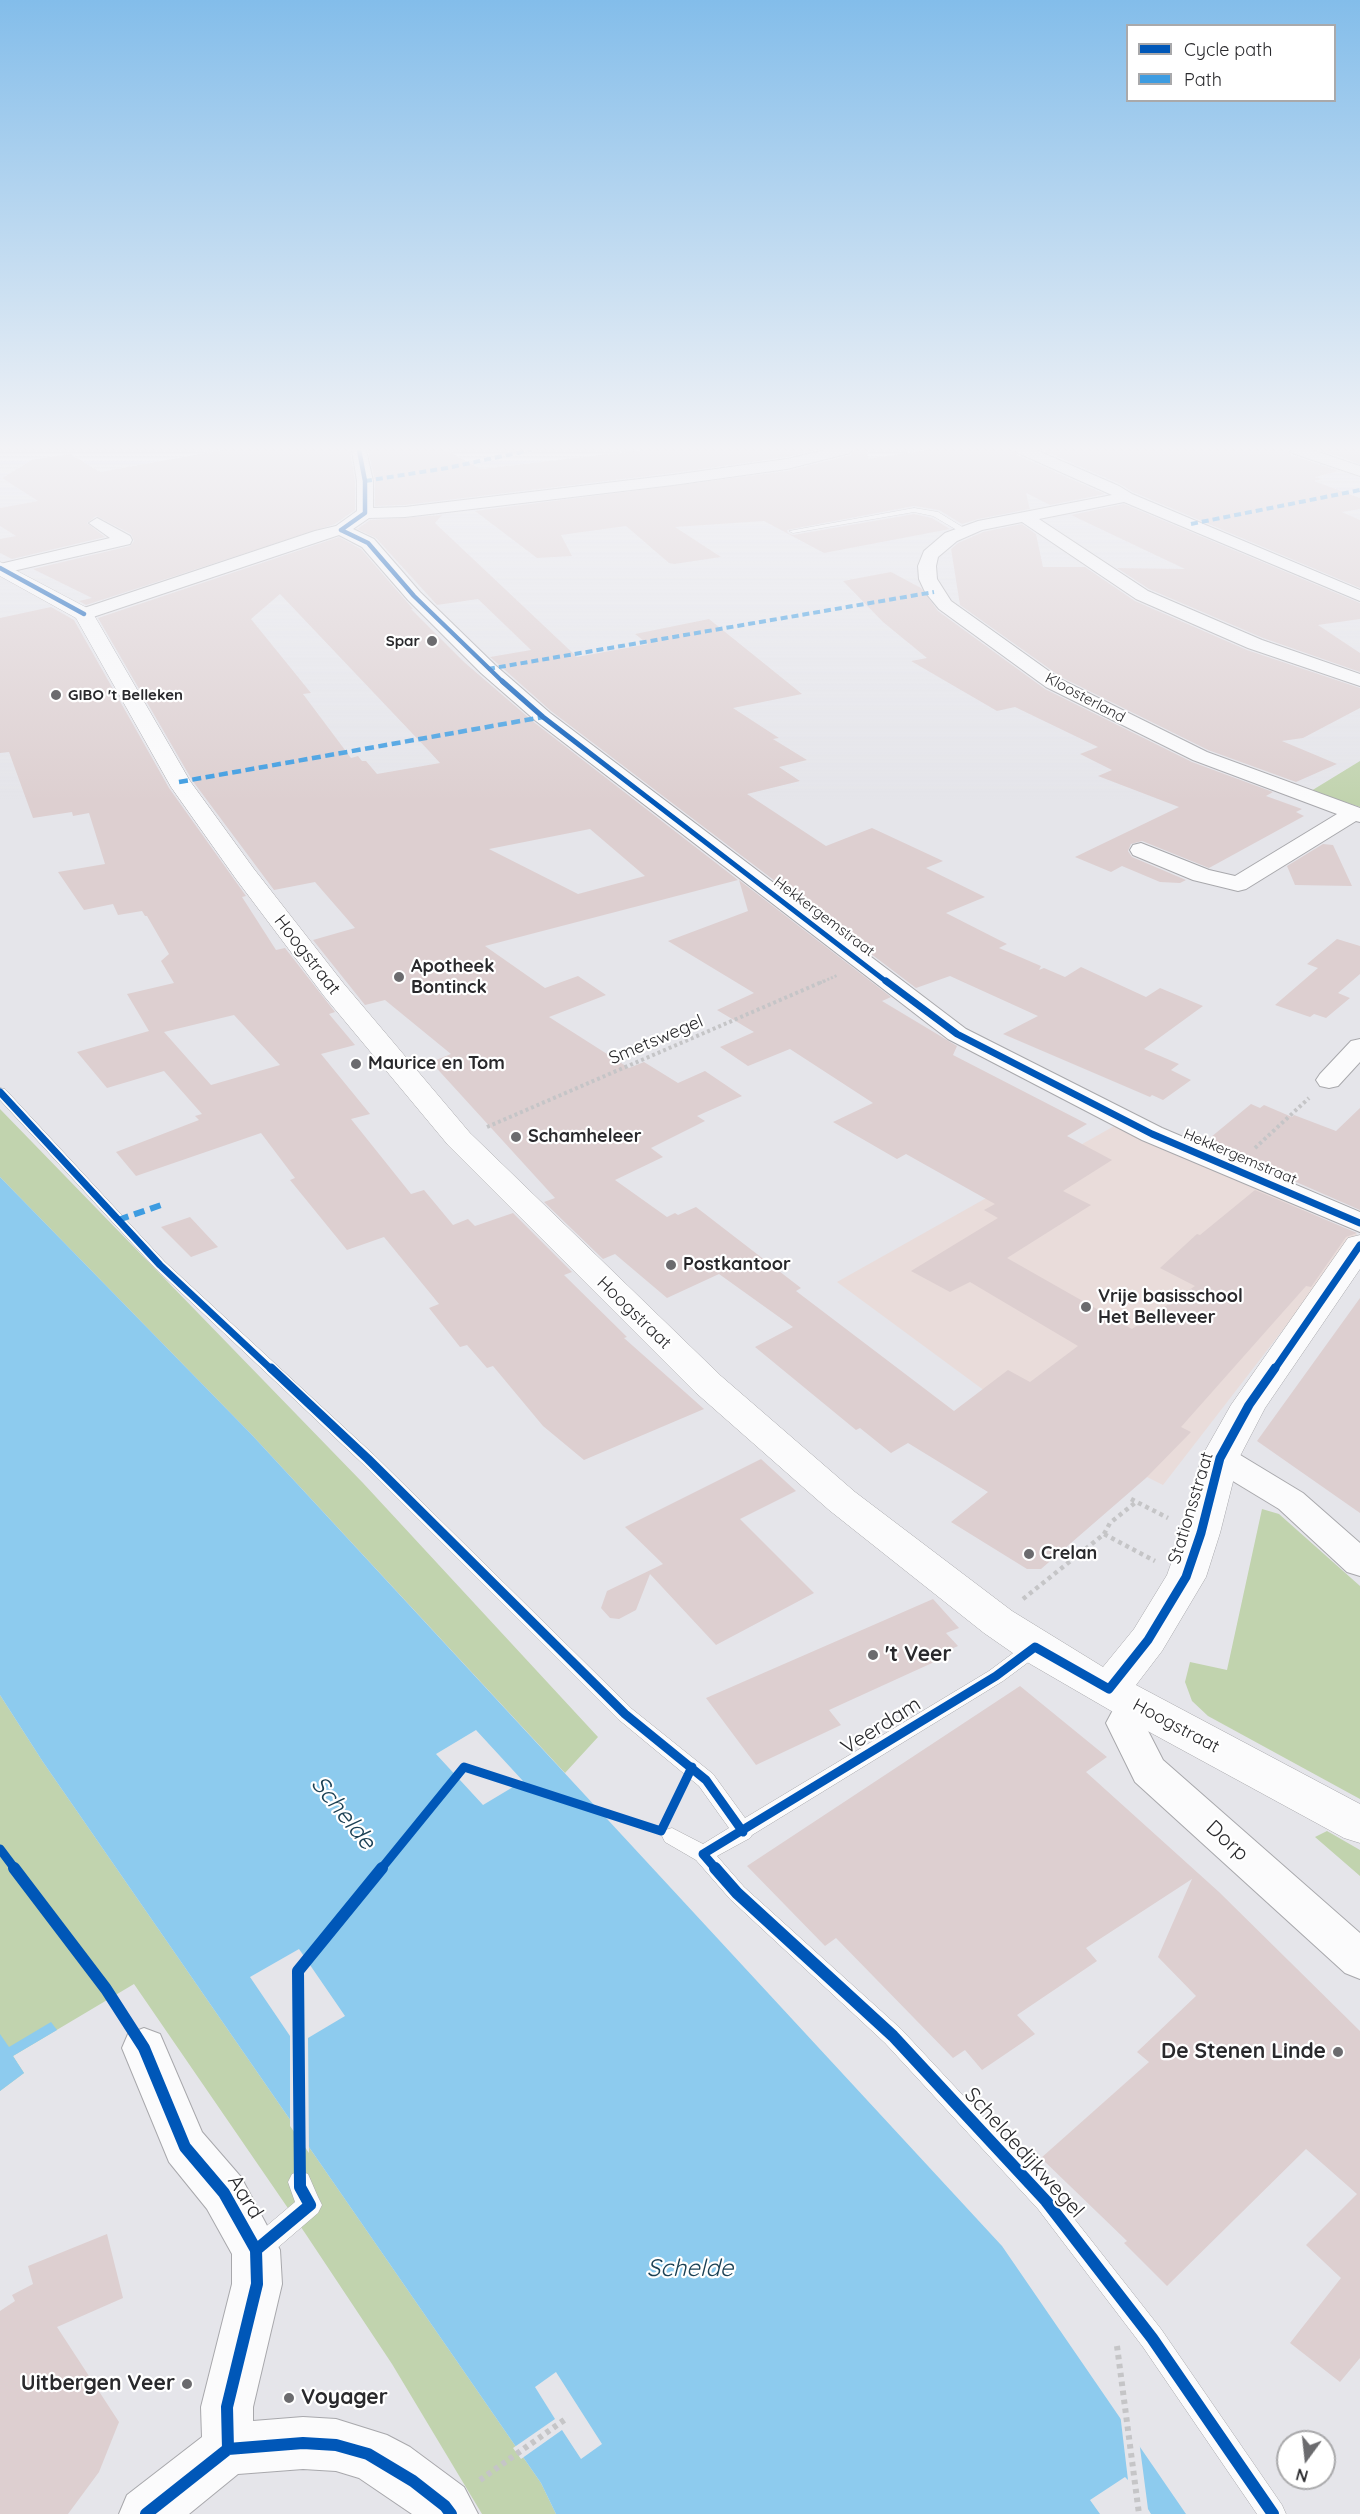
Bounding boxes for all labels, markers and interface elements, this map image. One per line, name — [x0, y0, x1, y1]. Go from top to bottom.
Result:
legend — [1126, 24, 1336, 102]
text: Cycle path — [1184, 38, 1272, 61]
text: Path — [1184, 68, 1222, 91]
place label: Spar — [386, 632, 420, 650]
marker: Spar — [425, 634, 439, 648]
street label: Kloosterland — [1042, 669, 1128, 727]
place label: GIBO 't Belleken — [68, 686, 183, 704]
marker: GIBO 't Belleken — [49, 688, 63, 702]
street label: Hekkergemstraat — [770, 873, 878, 961]
street label: Hoogstraat — [269, 911, 345, 999]
place label: Apotheek Bontinck — [411, 956, 494, 998]
marker: Apotheek Bontinck — [392, 970, 406, 984]
street label: Smetswegel — [606, 1010, 706, 1070]
place label: Maurice en Tom — [368, 1053, 505, 1075]
marker: Maurice en Tom — [349, 1057, 363, 1071]
street label: Hekkergemstraat — [1181, 1125, 1299, 1189]
place label: Schamheleer — [528, 1126, 641, 1148]
marker: Schamheleer — [509, 1130, 523, 1144]
place label: Postkantoor — [683, 1254, 791, 1276]
marker: Postkantoor — [664, 1258, 678, 1272]
street label: Hoogstraat — [592, 1272, 676, 1354]
place label: Vrije basisschool Het Belleveer — [1098, 1286, 1243, 1328]
marker: Vrije basisschool Het Belleveer — [1079, 1300, 1093, 1314]
street label: Stationsstraat — [1164, 1449, 1218, 1567]
place label: Crelan — [1041, 1543, 1097, 1565]
marker: Crelan — [1022, 1547, 1036, 1561]
place label: 't Veer — [885, 1642, 952, 1668]
marker: 't Veer — [866, 1648, 880, 1662]
street label: Veerdam — [836, 1692, 926, 1760]
street label: Hoogstraat — [1129, 1694, 1223, 1758]
water label: Schelde — [305, 1770, 381, 1856]
street label: Dorp — [1200, 1815, 1254, 1867]
place label: De Stenen Linde — [1161, 2039, 1326, 2065]
marker: De Stenen Linde — [1331, 2045, 1345, 2059]
street label: Scheldedijkwegel — [959, 2083, 1089, 2223]
street label: Aard — [222, 2170, 268, 2224]
water label: Schelde — [647, 2255, 733, 2283]
place label: Uitbergen Veer — [21, 2371, 175, 2397]
marker: Uitbergen Veer — [180, 2377, 194, 2391]
place label: Voyager — [301, 2385, 388, 2411]
marker: Voyager — [282, 2391, 296, 2405]
north arrow — [1276, 2430, 1336, 2490]
text: N — [1294, 2464, 1310, 2487]

